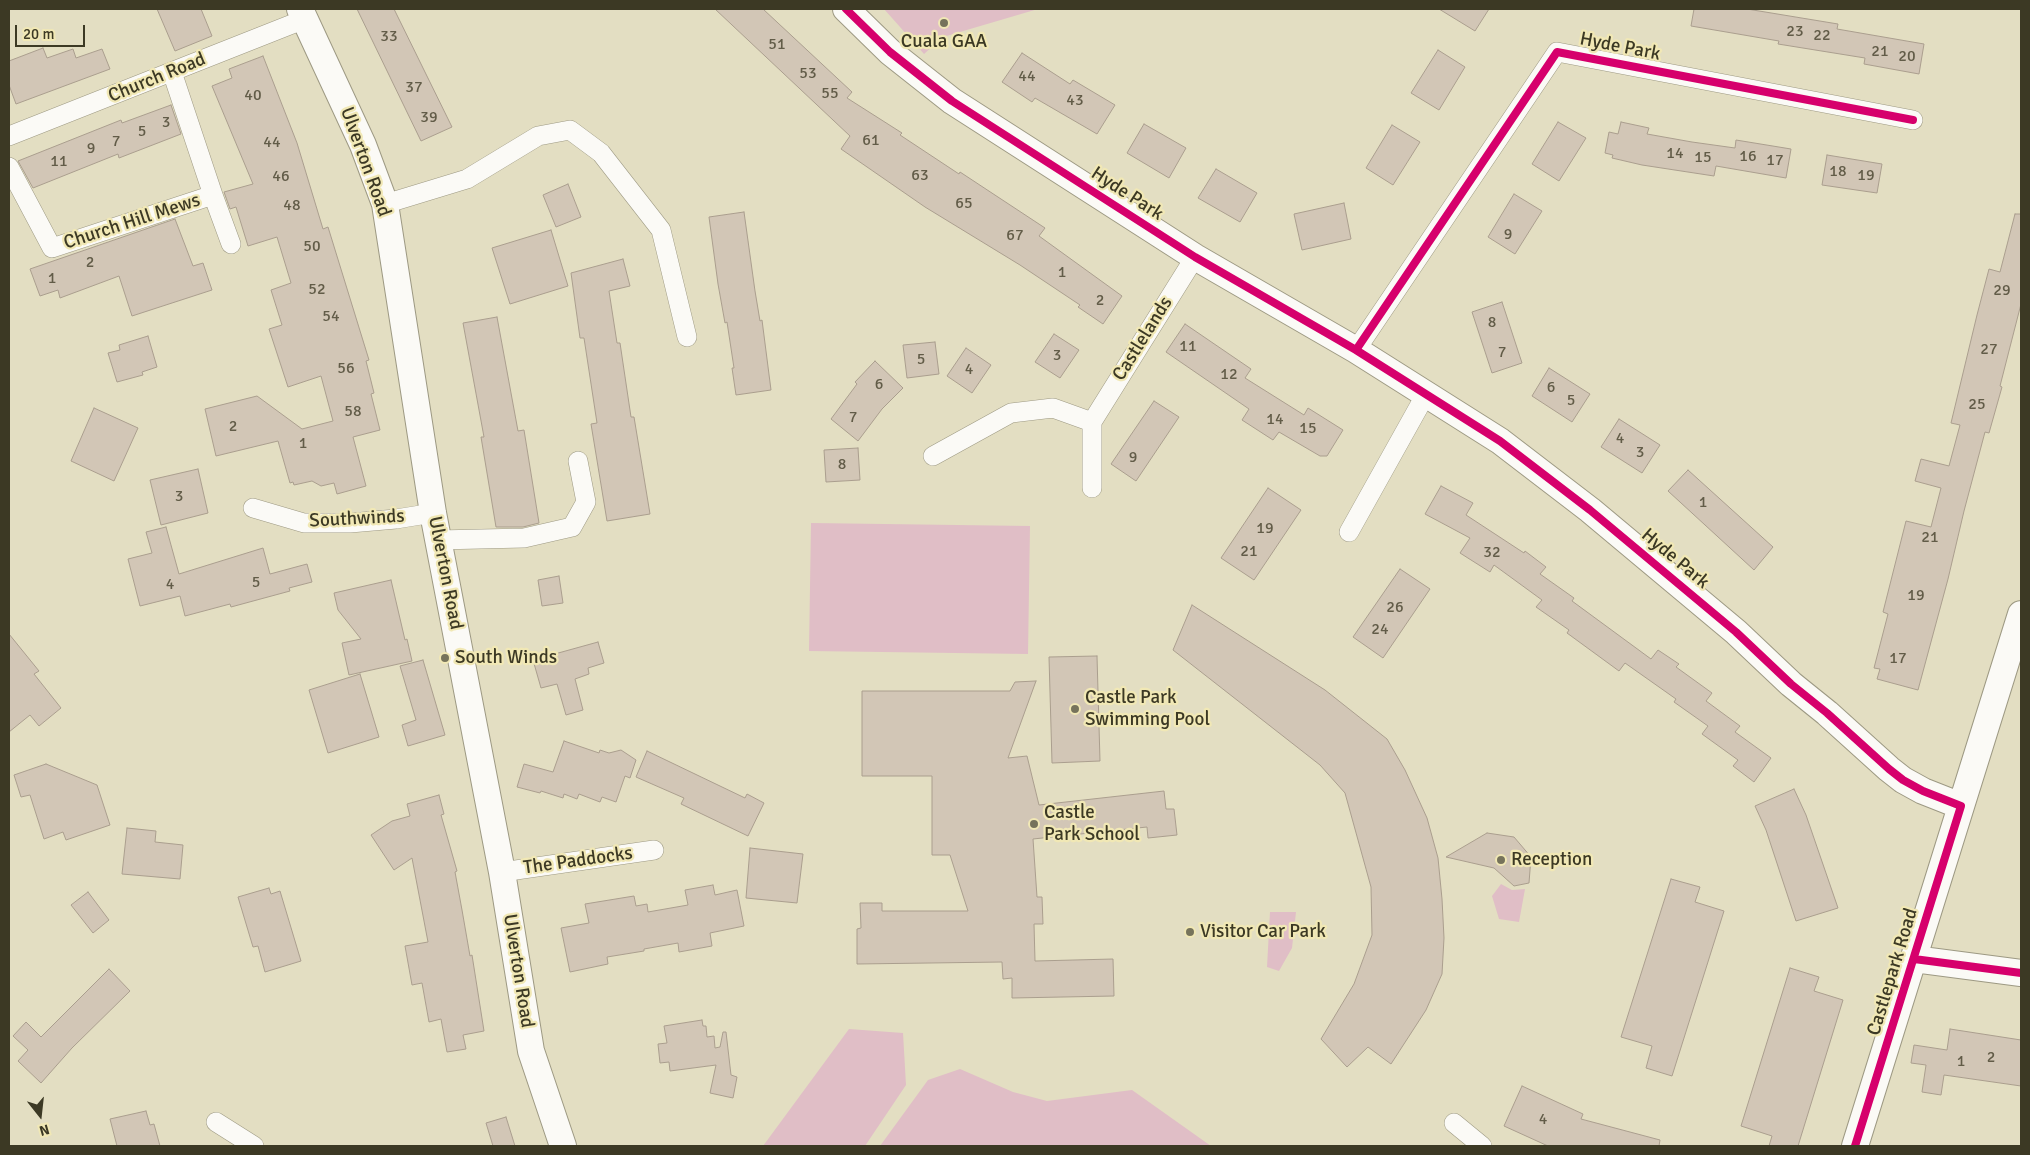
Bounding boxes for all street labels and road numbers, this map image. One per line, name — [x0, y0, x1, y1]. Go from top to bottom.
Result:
street label: Hyde Park — [1578, 28, 1662, 66]
street label: Church Road — [105, 48, 209, 108]
street label: Ulverton Road — [335, 104, 395, 220]
street label: Hyde Park — [1086, 162, 1168, 226]
street label: Church Hill Mews — [61, 189, 203, 255]
street label: Castlelands — [1108, 293, 1178, 385]
street label: Southwinds — [309, 505, 405, 533]
street label: Ulverton Road — [423, 514, 467, 632]
street label: Hyde Park — [1636, 524, 1714, 594]
street label: The Paddocks — [522, 842, 634, 880]
street label: Castlepark Road — [1863, 906, 1923, 1038]
street label: Ulverton Road — [498, 912, 538, 1030]

